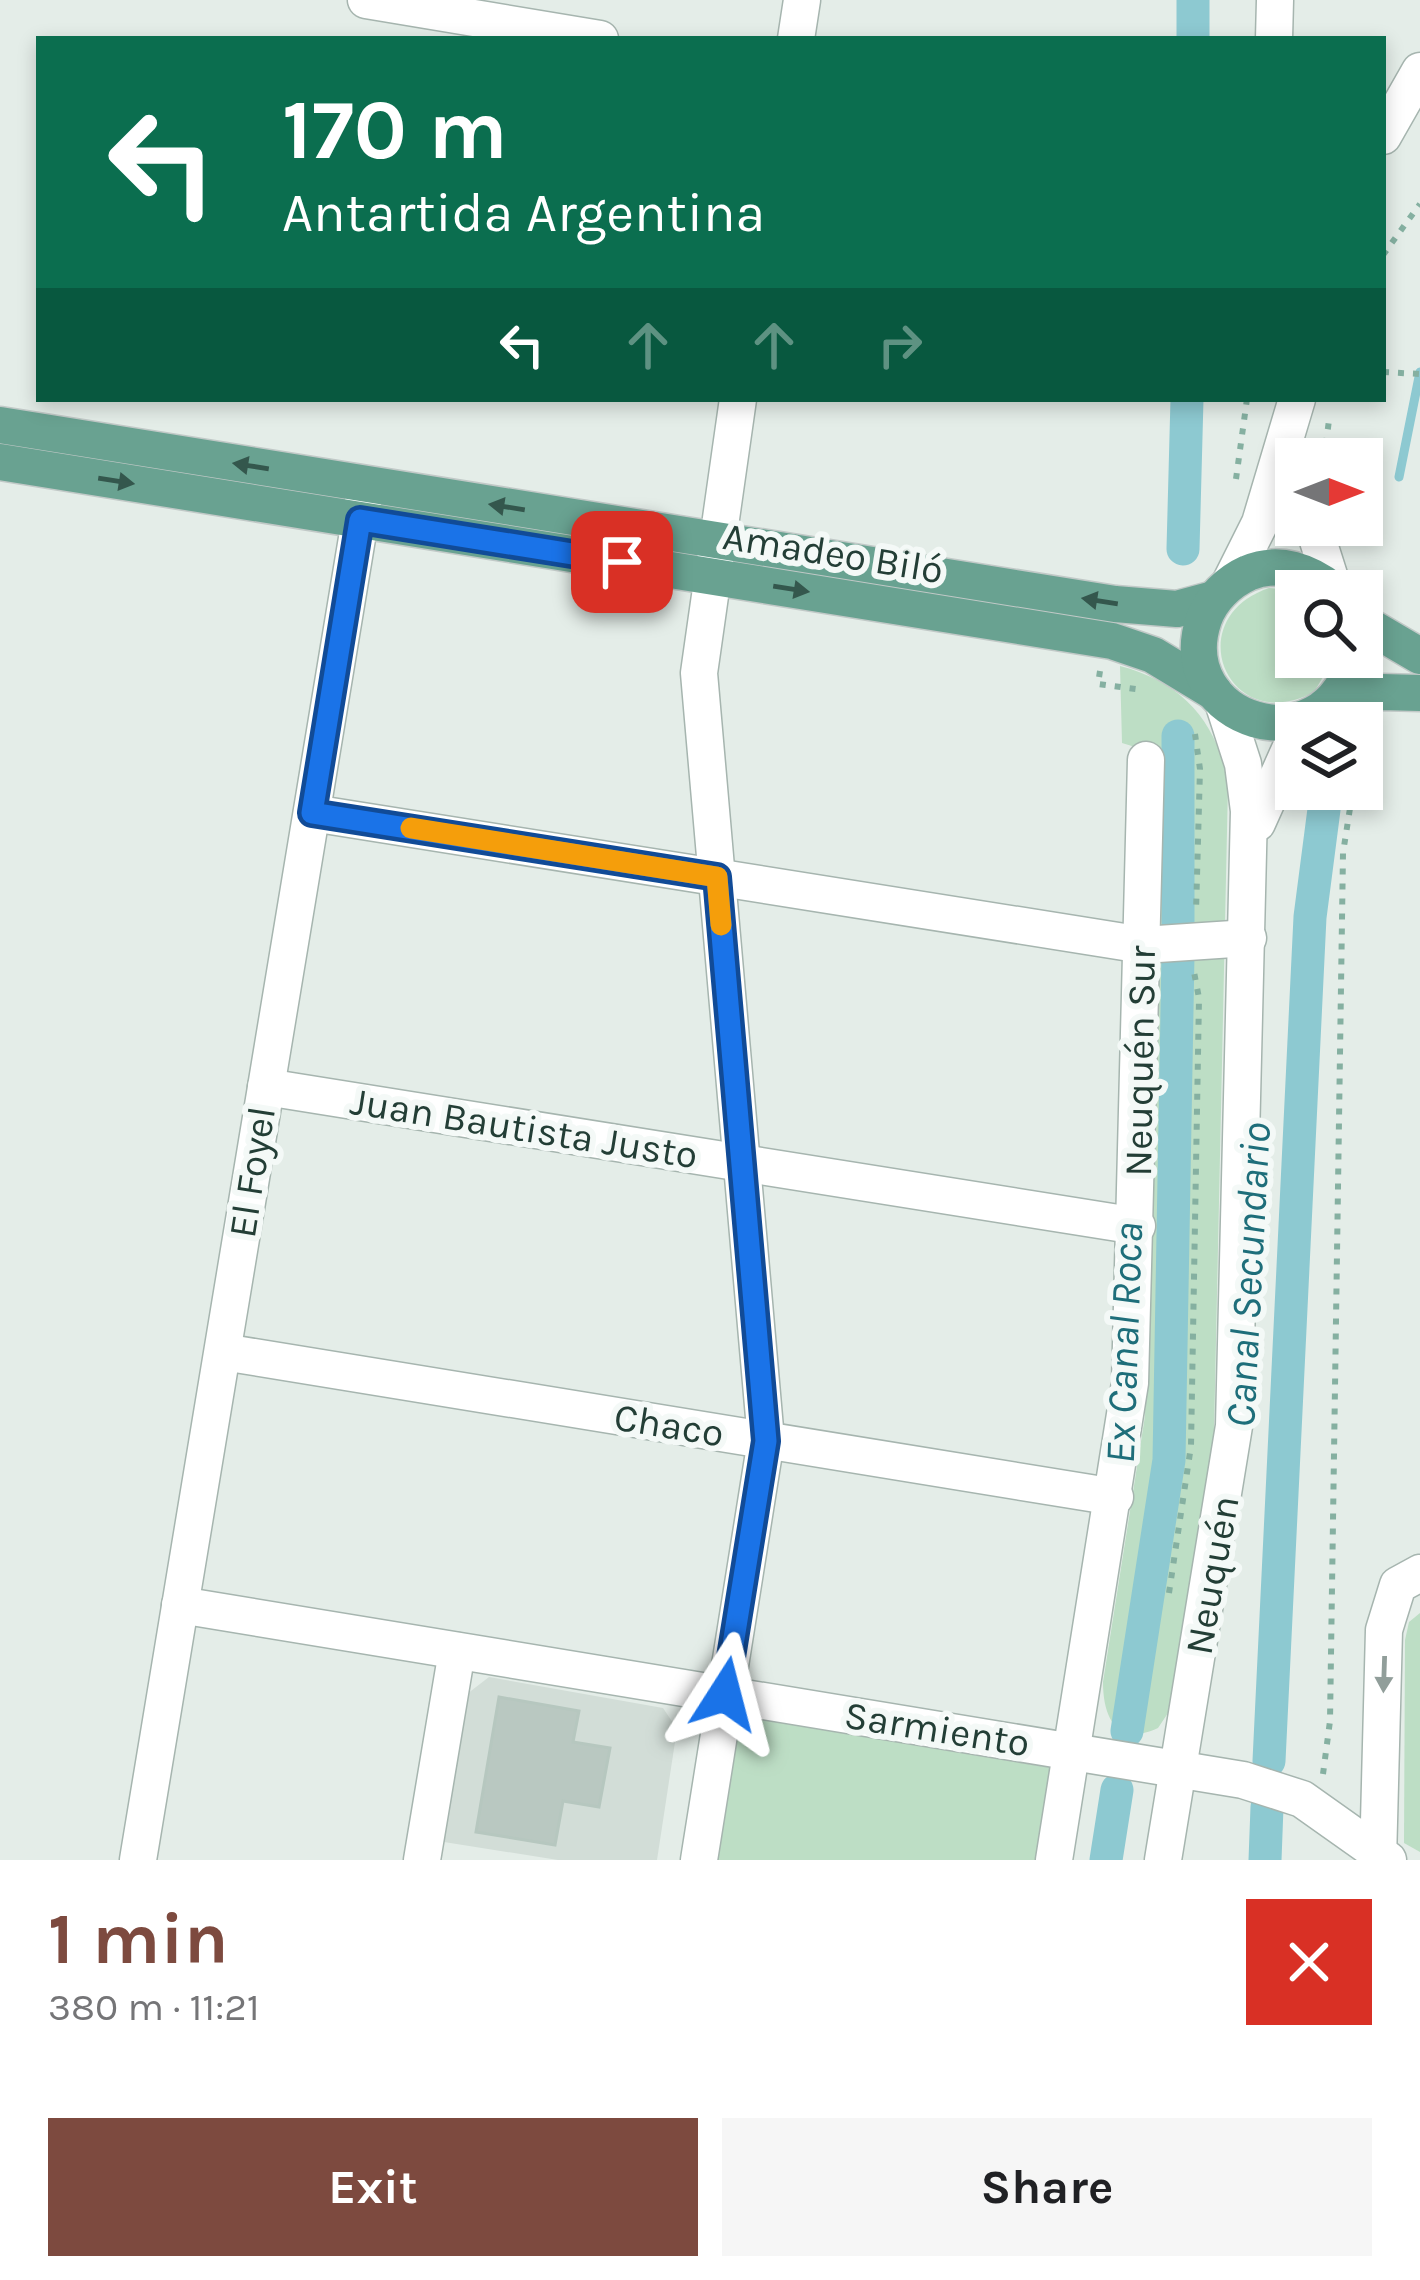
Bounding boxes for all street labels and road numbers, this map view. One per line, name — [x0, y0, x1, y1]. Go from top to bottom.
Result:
street label: Amadeo Biló — [720, 513, 946, 593]
street label: Neuquén Sur — [1115, 944, 1165, 1177]
street label: Juan Bautista Justo — [347, 1078, 701, 1178]
street label: El Foyel — [219, 1103, 285, 1241]
street label: Chaco — [611, 1394, 727, 1456]
street label: Neuquén — [1175, 1492, 1249, 1658]
street label: Sarmiento — [841, 1692, 1033, 1766]

